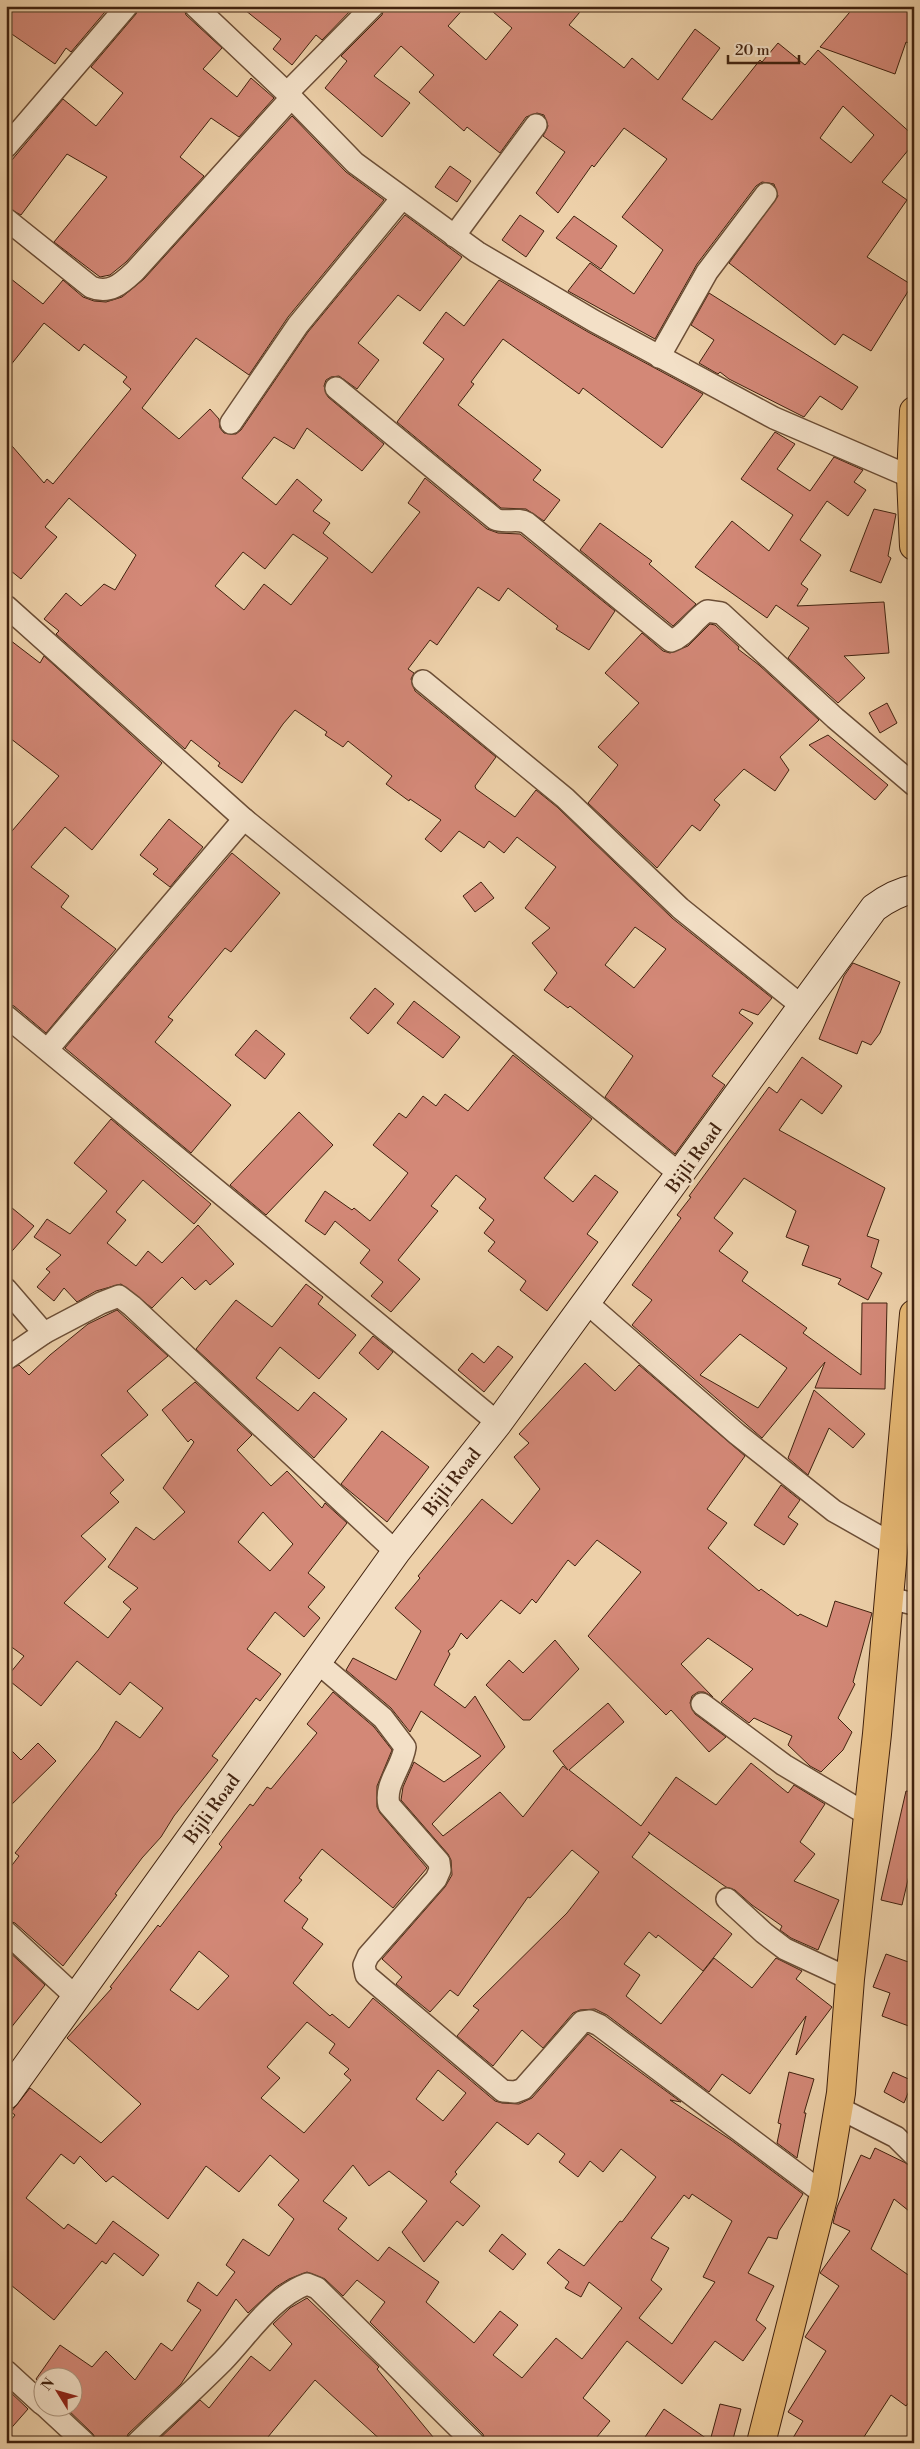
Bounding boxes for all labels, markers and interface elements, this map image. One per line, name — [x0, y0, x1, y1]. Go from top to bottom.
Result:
scale bar — [728, 32, 799, 64]
text: 20 m — [735, 41, 770, 60]
street label: Bijli Road — [661, 1118, 728, 1199]
street label: Bijli Road — [418, 1443, 487, 1522]
street label: Bijli Road — [179, 1769, 246, 1850]
north arrow — [32, 2366, 82, 2416]
text: N — [38, 2375, 59, 2395]

